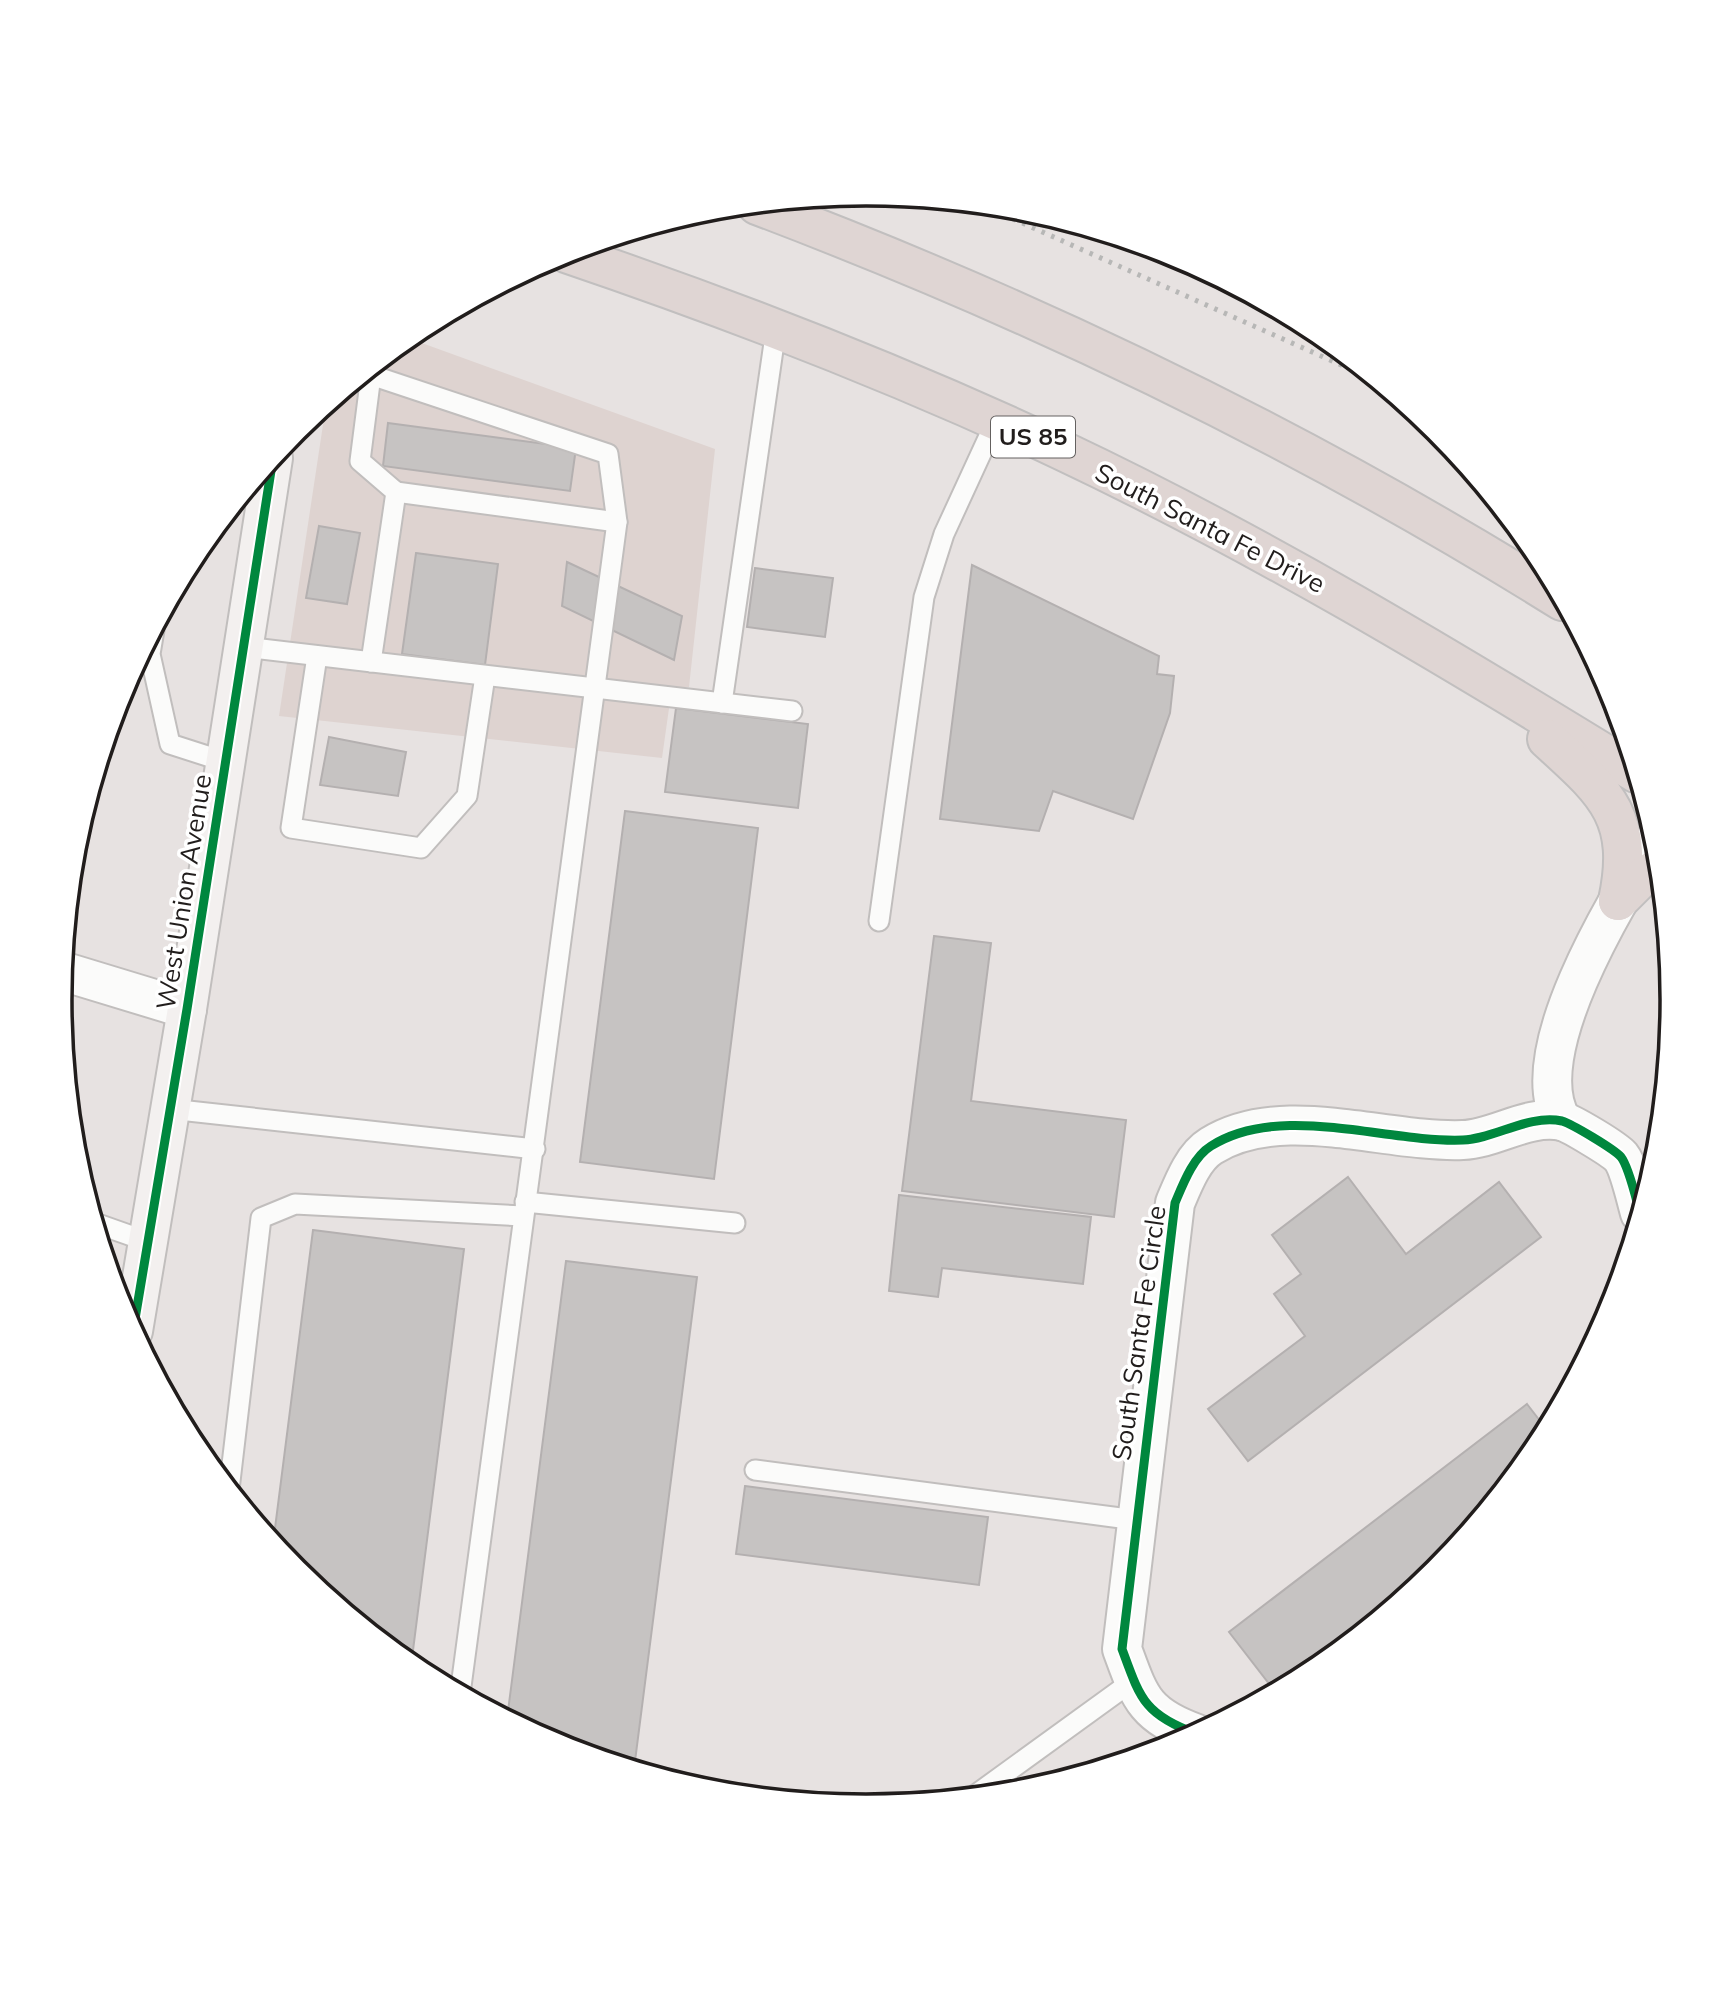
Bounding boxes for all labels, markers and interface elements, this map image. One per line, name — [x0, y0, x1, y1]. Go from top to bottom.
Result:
road number: US 85 — [991, 416, 1075, 458]
street label: South Santa Fe Drive — [1090, 455, 1331, 600]
street label: West Union Avenue — [149, 772, 218, 1012]
street label: South Santa Fe Circle — [1104, 1203, 1173, 1463]

